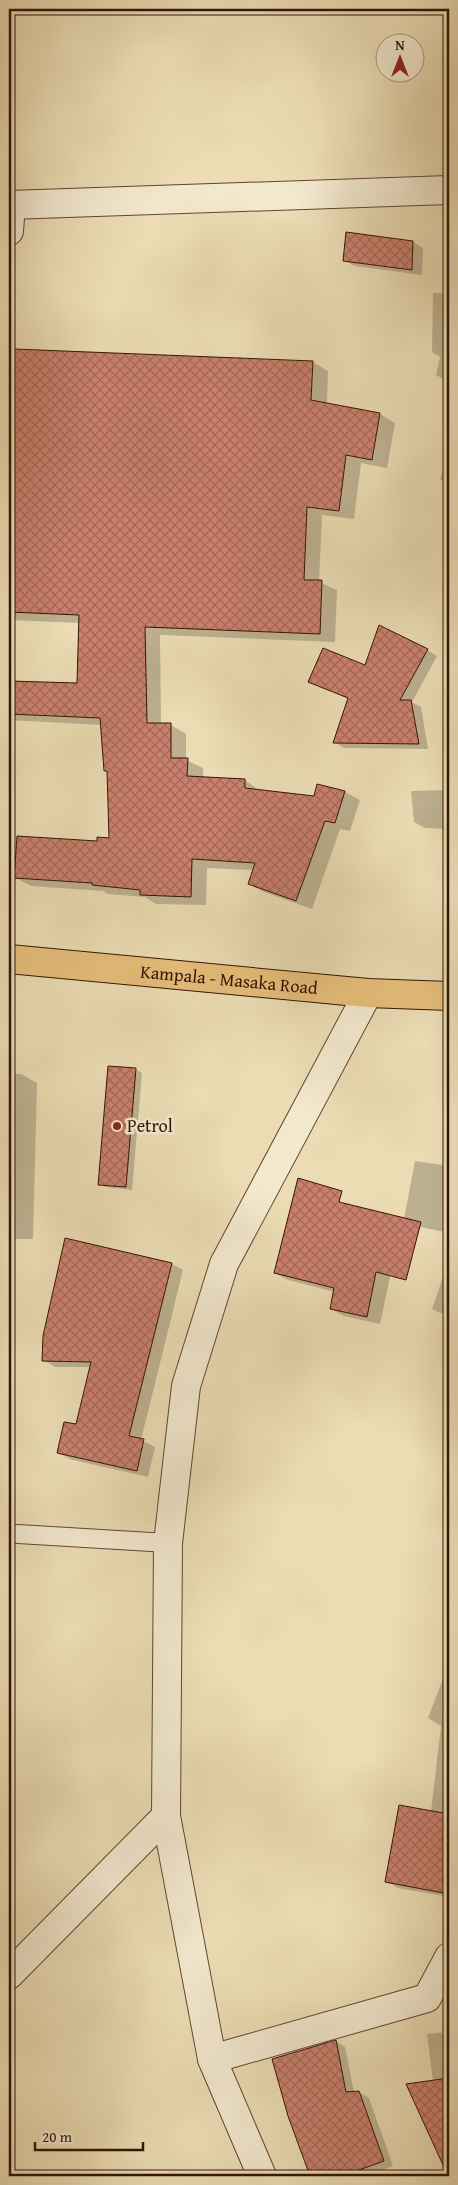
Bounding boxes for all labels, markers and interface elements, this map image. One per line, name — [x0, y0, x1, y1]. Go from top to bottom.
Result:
north arrow — [376, 32, 426, 82]
text: N — [395, 35, 405, 55]
street label: Kampala - Masaka Road — [139, 958, 319, 1001]
place label: Petrol — [127, 1112, 173, 1139]
marker: Petrol — [111, 1120, 123, 1132]
scale bar — [35, 2120, 142, 2152]
text: 20 m — [42, 2126, 73, 2147]

